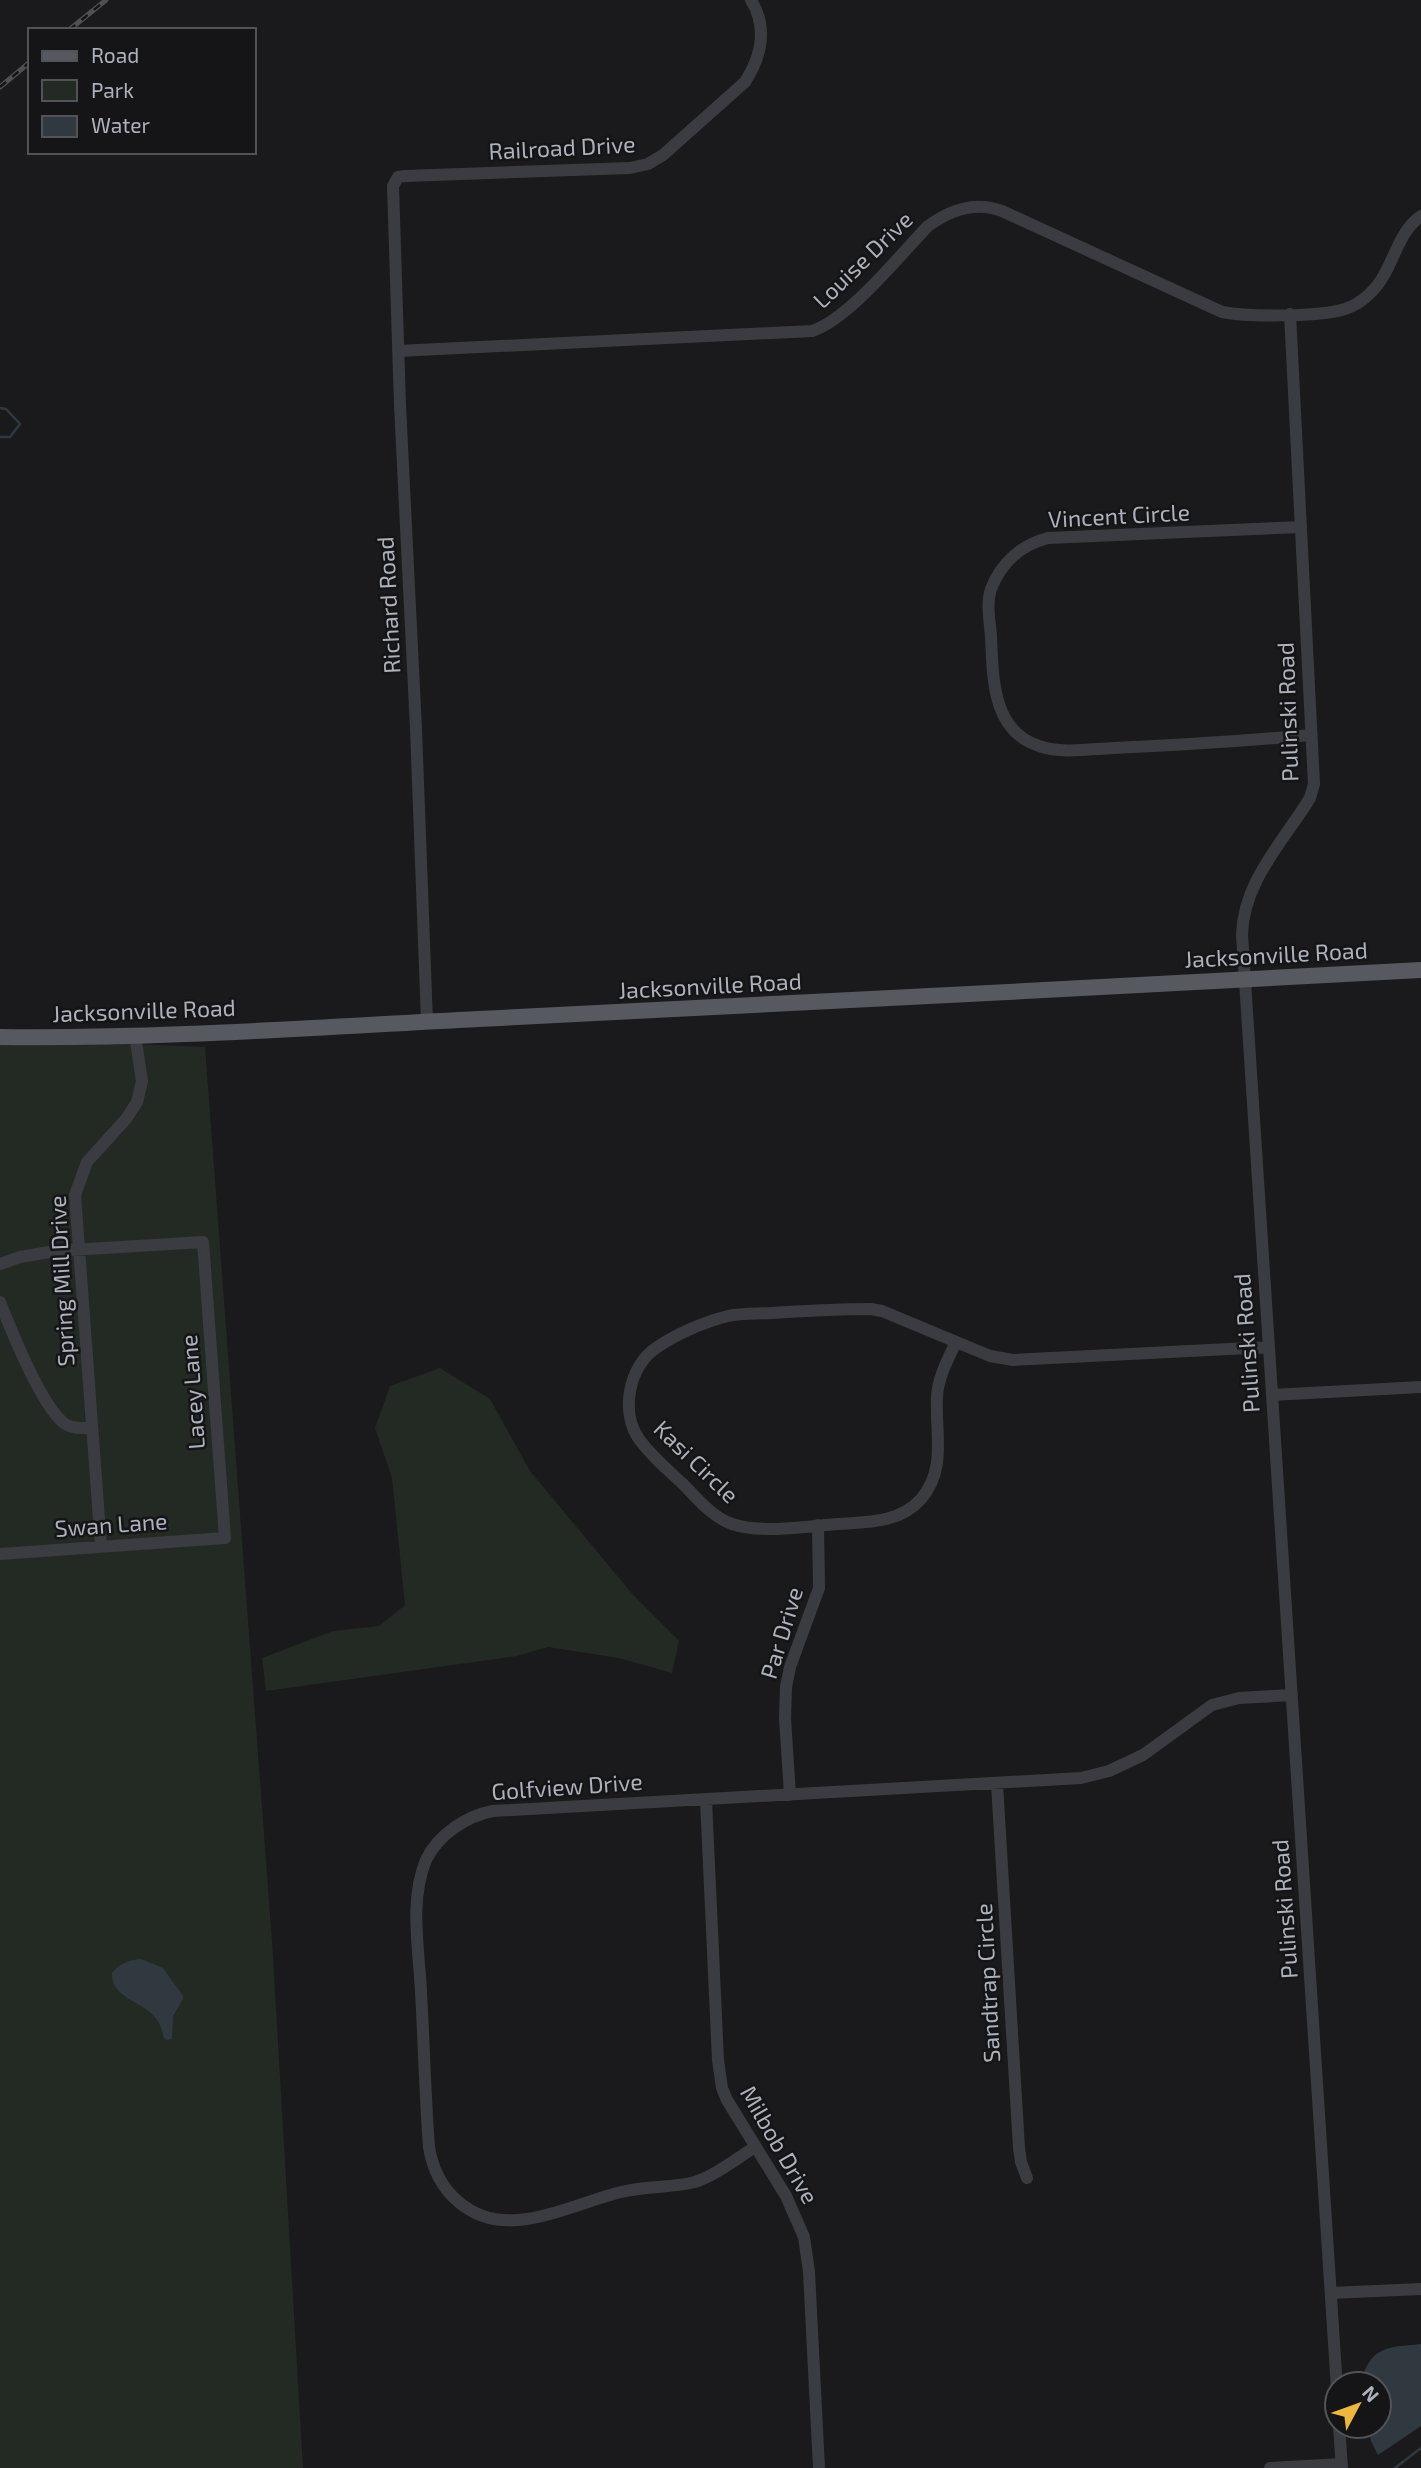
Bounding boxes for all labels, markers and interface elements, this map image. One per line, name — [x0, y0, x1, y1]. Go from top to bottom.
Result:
legend — [28, 28, 256, 154]
text: Road — [91, 42, 139, 67]
text: Park — [91, 77, 134, 102]
text: Water — [91, 112, 150, 137]
street label: Railroad Drive — [488, 129, 636, 165]
street label: Louise Drive — [807, 205, 918, 314]
street label: Vincent Circle — [1047, 497, 1191, 533]
street label: Richard Road — [370, 536, 406, 674]
street label: Pulinski Road — [1271, 642, 1303, 782]
street label: Jacksonville Road — [1184, 935, 1368, 973]
street label: Jacksonville Road — [618, 966, 802, 1004]
street label: Jacksonville Road — [52, 993, 236, 1027]
street label: Spring Mill Drive — [43, 1195, 79, 1367]
street label: Pulinski Road — [1227, 1272, 1265, 1414]
street label: Lacey Lane — [174, 1334, 210, 1450]
street label: Kasi Circle — [649, 1414, 745, 1508]
street label: Swan Lane — [54, 1506, 168, 1542]
street label: Par Drive — [754, 1583, 808, 1682]
street label: Golfview Drive — [490, 1767, 643, 1805]
street label: Pulinski Road — [1265, 1838, 1303, 1980]
street label: Sandtrap Circle — [969, 1903, 1005, 2063]
street label: Milbob Drive — [735, 2080, 825, 2209]
north arrow — [1323, 2370, 1393, 2440]
text: N — [1358, 2381, 1384, 2406]

